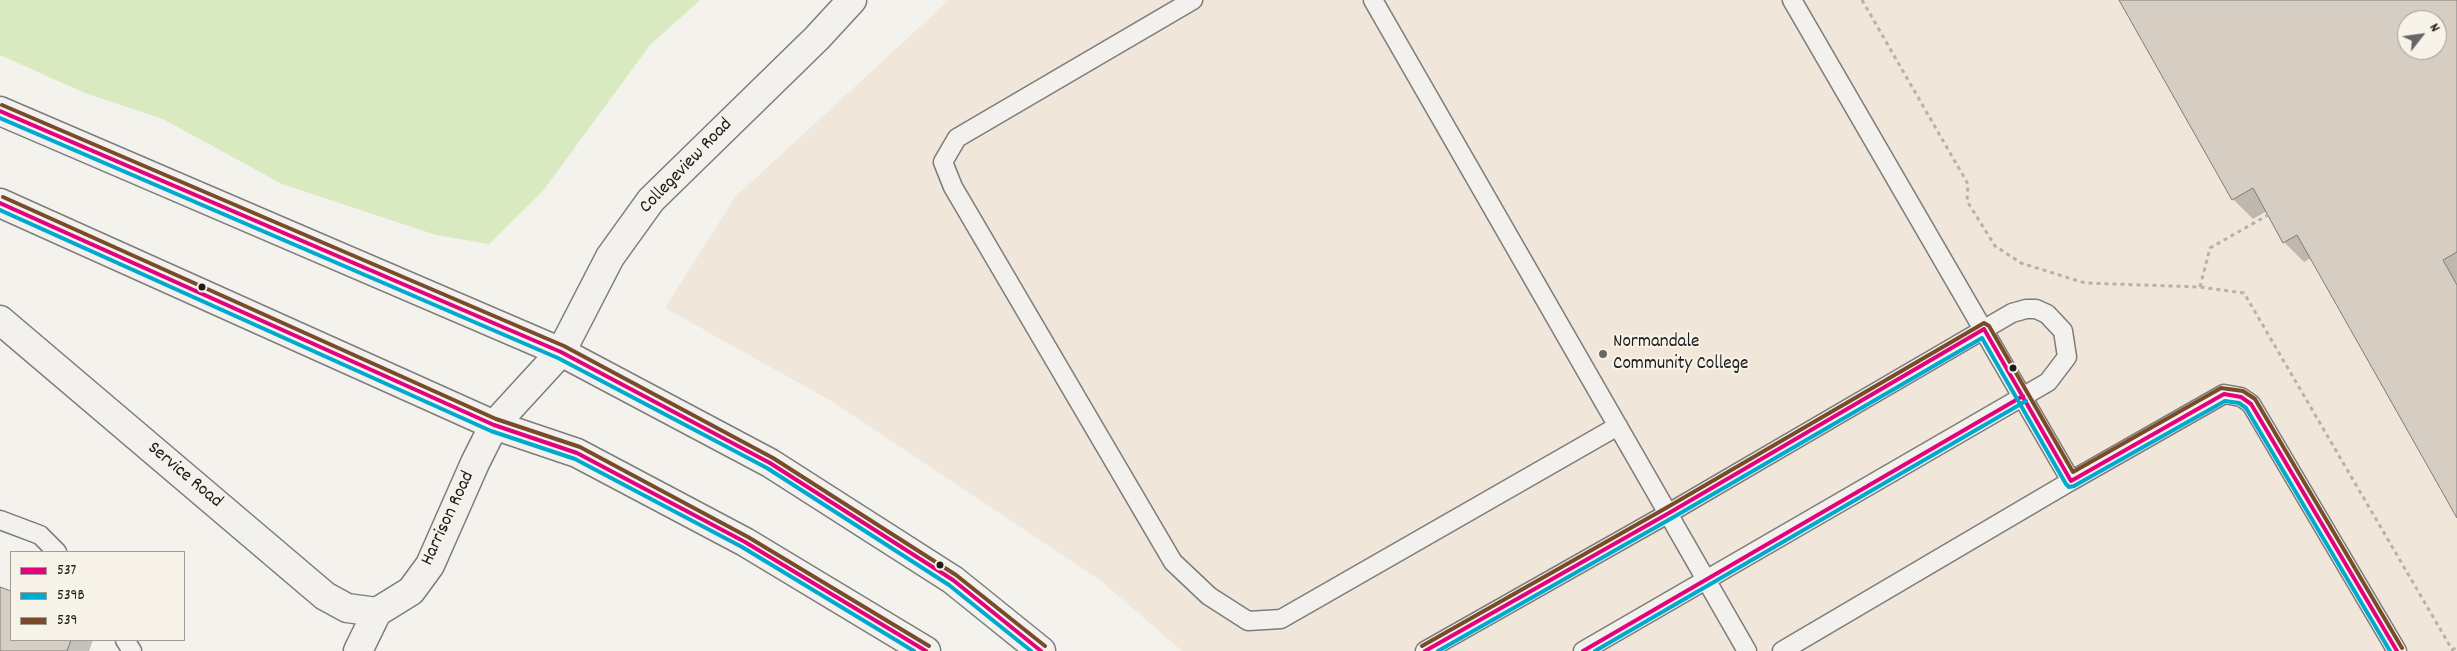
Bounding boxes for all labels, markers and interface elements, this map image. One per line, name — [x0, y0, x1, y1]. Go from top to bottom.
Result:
north arrow — [2397, 10, 2447, 60]
text: N — [2424, 20, 2445, 36]
street label: Collegeview Road — [636, 115, 738, 219]
unlabelled marker — [197, 282, 207, 292]
place label: Normandale Community College — [1613, 332, 1748, 376]
marker: Normandale Community College — [1597, 348, 1609, 360]
unlabelled marker — [2008, 363, 2018, 373]
street label: Service Road — [142, 438, 226, 514]
street label: Harrison Road — [417, 468, 481, 570]
legend — [10, 551, 185, 641]
text: 537 — [57, 560, 76, 582]
unlabelled marker — [935, 560, 945, 570]
text: 539B — [57, 585, 85, 607]
text: 539 — [57, 610, 77, 632]

